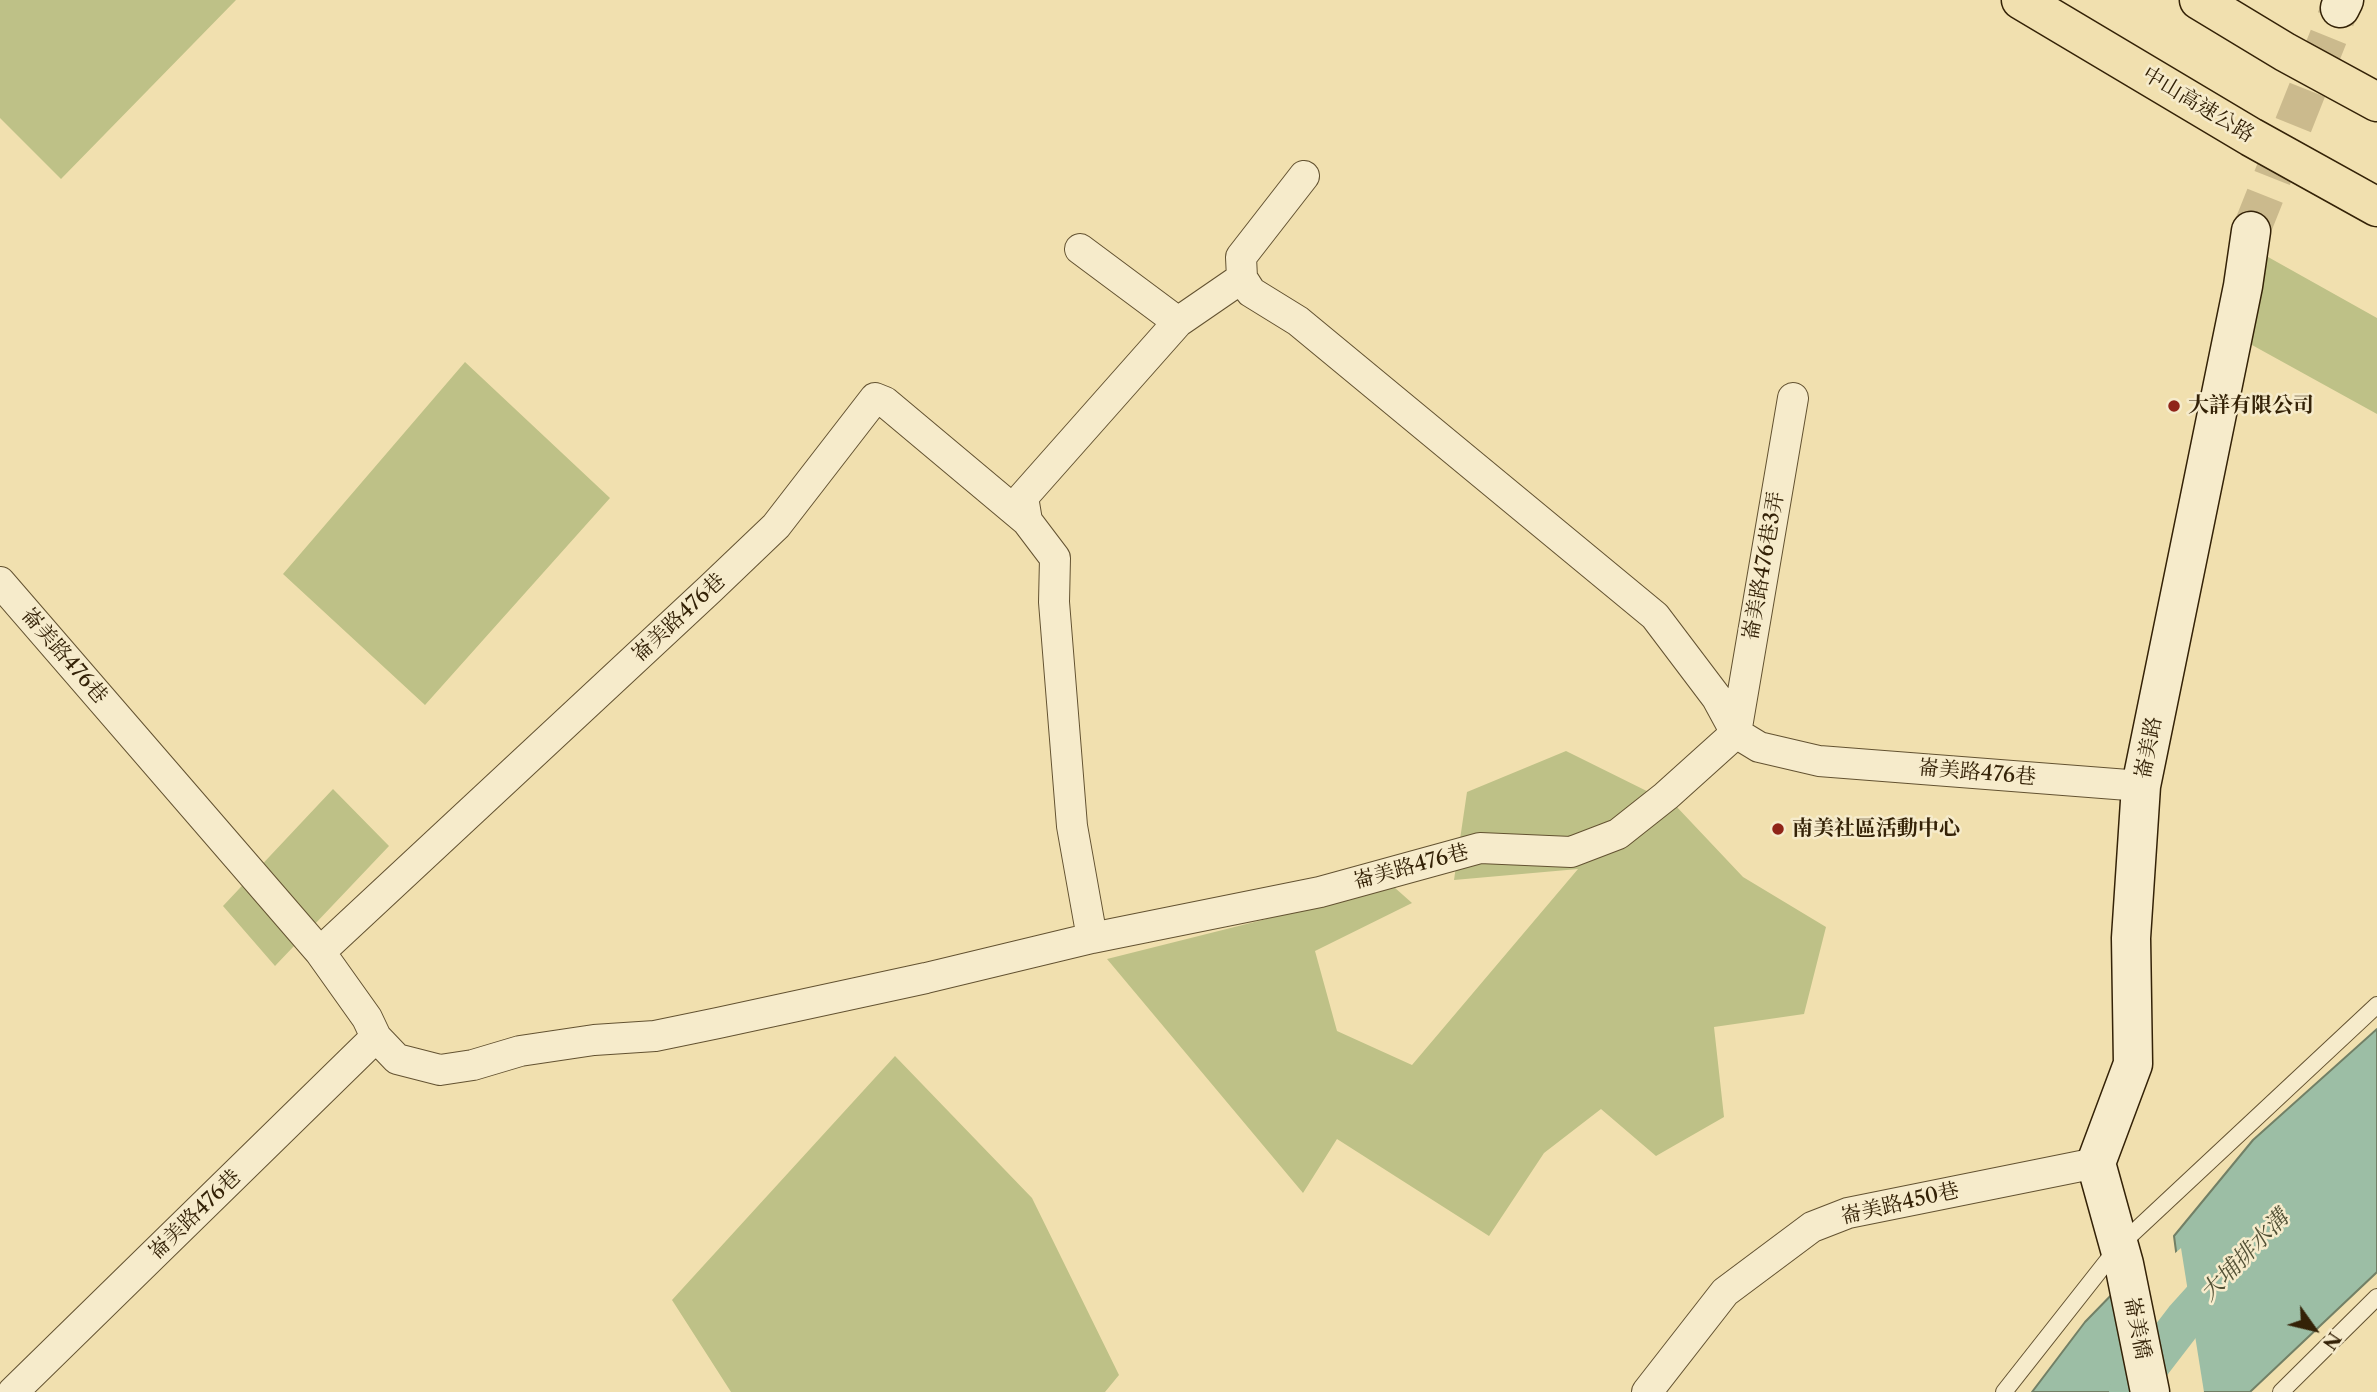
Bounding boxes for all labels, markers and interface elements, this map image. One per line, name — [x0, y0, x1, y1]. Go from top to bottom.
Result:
street label: 中山高速公路 — [2138, 62, 2258, 148]
place label: 大詳有限公司 — [2188, 393, 2314, 419]
marker: 大詳有限公司 — [2166, 398, 2182, 414]
street label: 崙美路476巷3弄 — [1738, 490, 1790, 642]
street label: 崙美路476巷 — [627, 568, 731, 668]
street label: 崙美路476巷 — [16, 603, 112, 709]
street label: 崙美路 — [2131, 715, 2167, 781]
street label: 崙美路476巷 — [1917, 755, 2037, 791]
place label: 南美社區活動中心 — [1792, 816, 1960, 842]
marker: 南美社區活動中心 — [1770, 821, 1786, 837]
street label: 崙美路476巷 — [1351, 840, 1471, 894]
street label: 崙美路476巷 — [144, 1165, 246, 1265]
street label: 崙美路450巷 — [1838, 1178, 1962, 1230]
water label: 大埔排水溝 — [2195, 1205, 2295, 1307]
north arrow — [2279, 1294, 2349, 1364]
street label: 崙美橋 — [2119, 1295, 2155, 1361]
text: N — [2318, 1328, 2346, 1354]

